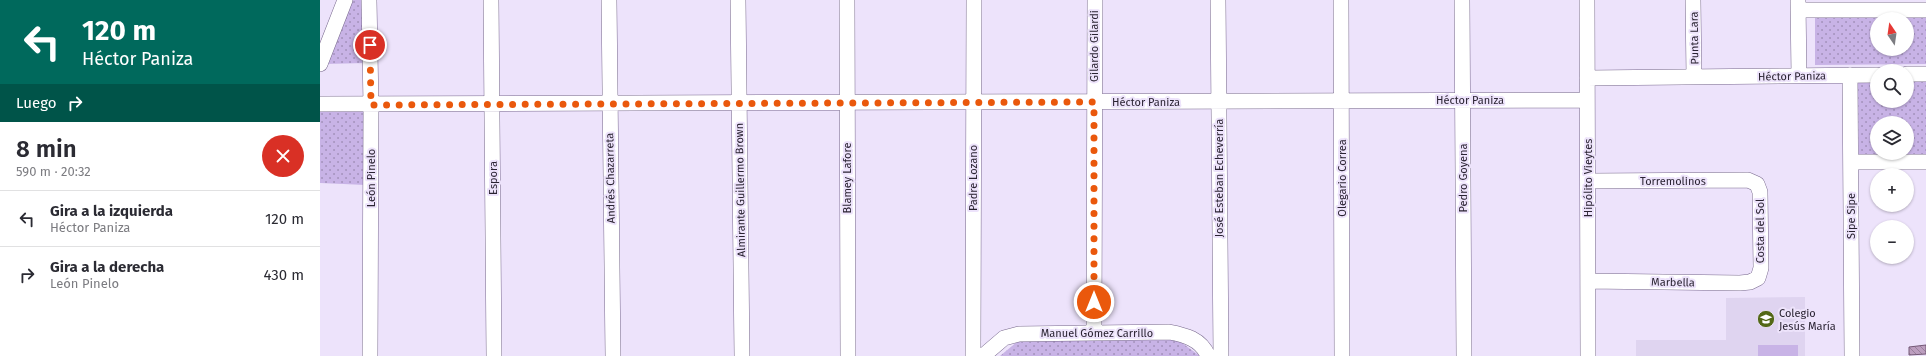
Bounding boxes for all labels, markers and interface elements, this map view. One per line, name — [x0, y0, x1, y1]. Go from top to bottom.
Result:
street label: Gilardo Gilardi — [1088, 10, 1101, 82]
street label: Punta Lara — [1688, 11, 1701, 65]
north arrow — [1870, 12, 1914, 56]
map controls — [1870, 12, 1914, 264]
text: 120 m — [82, 14, 156, 47]
icon: left — [16, 16, 68, 68]
pin — [353, 28, 387, 62]
icon: arrive — [359, 34, 381, 56]
text: Héctor Paniza — [82, 48, 193, 70]
button: search — [1870, 64, 1914, 108]
street label: Héctor Paniza — [1758, 69, 1826, 84]
icon: right — [64, 92, 86, 114]
text: Luego — [16, 94, 56, 112]
street label: Héctor Paniza — [1436, 94, 1504, 107]
street label: Héctor Paniza — [1112, 96, 1180, 109]
button: layers — [1870, 116, 1914, 160]
street label: José Esteban Echeverría — [1213, 119, 1226, 237]
street label: Almirante Guillermo Brown — [733, 123, 748, 257]
street label: Andrés Chazarreta — [603, 133, 618, 223]
text: 8 min — [16, 135, 77, 163]
button: close — [262, 135, 304, 177]
street label: Olegario Correa — [1336, 139, 1349, 217]
street label: Hipólito Vieytes — [1582, 139, 1595, 217]
street label: Blamey Lafore — [841, 143, 854, 213]
street label: Pedro Goyena — [1457, 143, 1470, 213]
street label: Padre Lozano — [967, 145, 980, 211]
street label: León Pinelo — [365, 149, 378, 207]
street label: Espora — [487, 161, 500, 195]
text: 590 m · 20:32 — [16, 164, 91, 179]
button: + — [1870, 168, 1914, 212]
street label: Torremolinos — [1640, 175, 1706, 188]
street label: Sipe Sipe — [1845, 193, 1858, 239]
street label: Costa del Sol — [1754, 199, 1767, 263]
text: Gira a la izquierda — [50, 202, 173, 220]
icon: left — [16, 208, 38, 230]
text: 120 m — [265, 210, 304, 228]
text: Héctor Paniza — [50, 220, 130, 235]
button: − — [1870, 220, 1914, 264]
text: Gira a la derecha — [50, 258, 164, 276]
icon: right — [16, 264, 38, 286]
text: 430 m — [264, 266, 304, 284]
text: León Pinelo — [50, 276, 119, 291]
street label: Marbella — [1651, 276, 1695, 289]
position arrow — [1073, 281, 1115, 323]
place label: Colegio Jesús María — [1779, 307, 1836, 333]
school or university icon: Colegio Jesús María — [1756, 309, 1776, 329]
street label: Manuel Gómez Carrillo — [1041, 327, 1153, 340]

